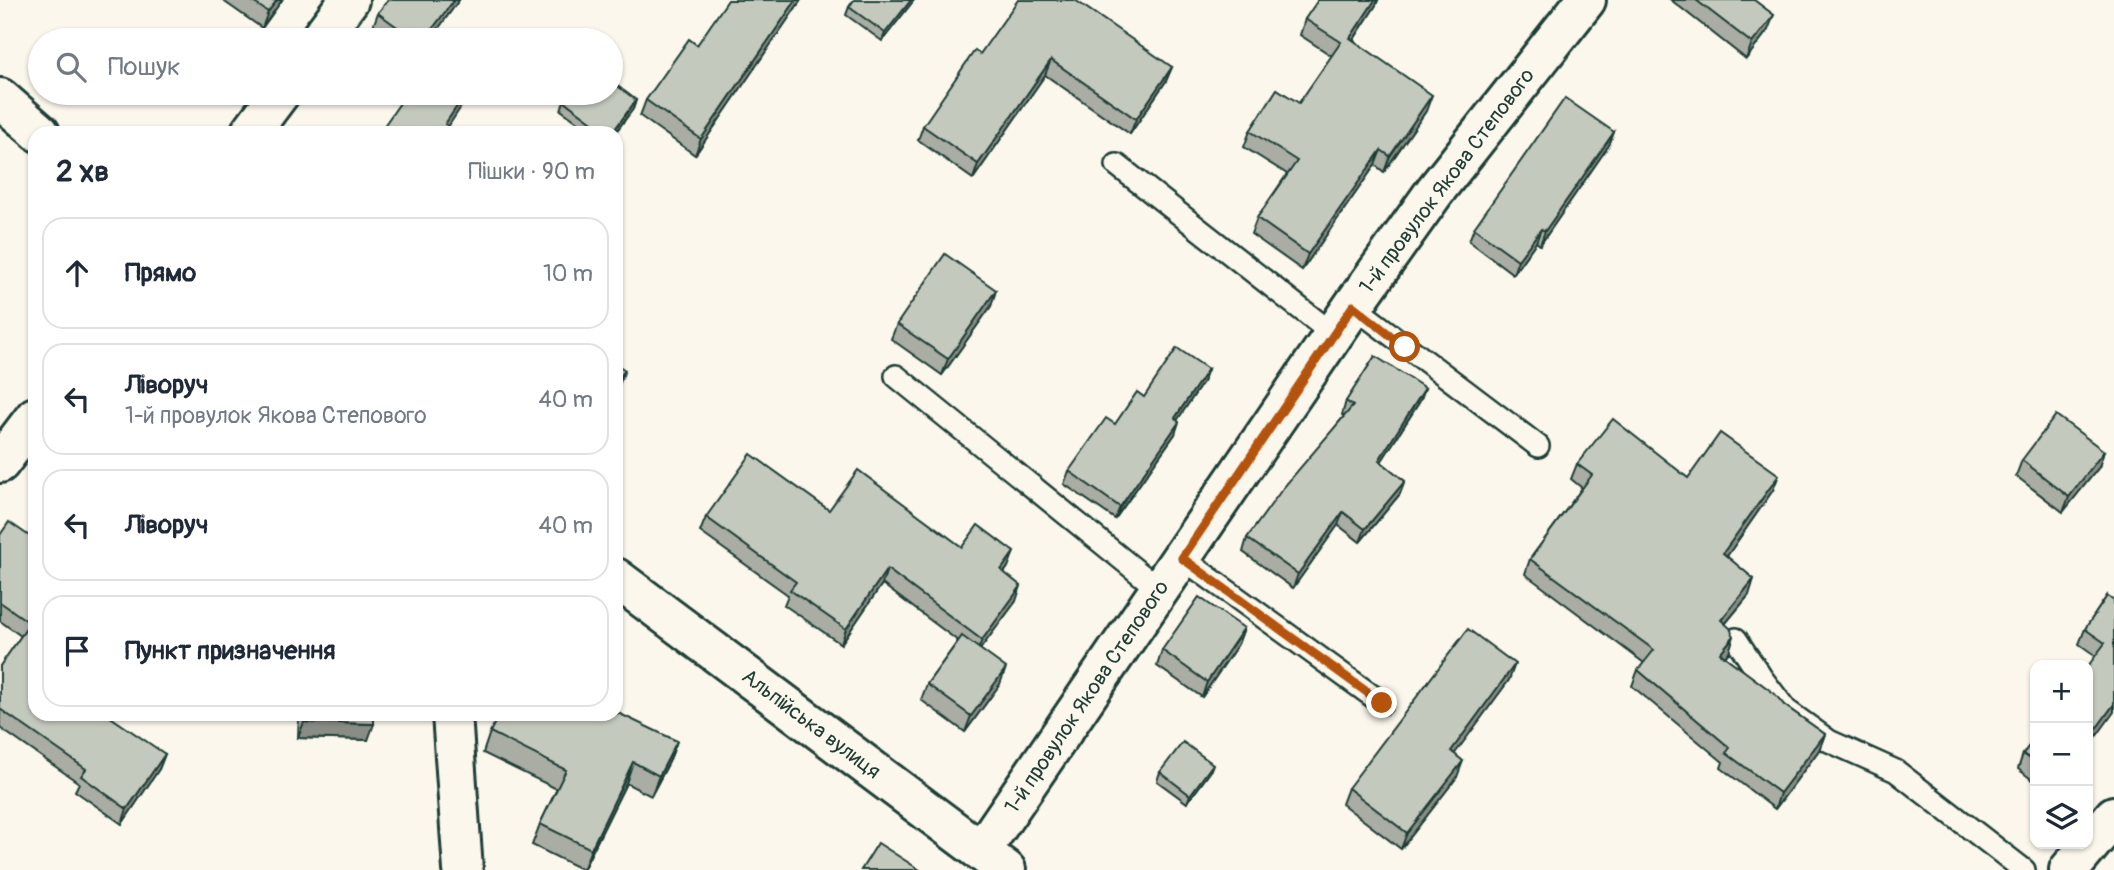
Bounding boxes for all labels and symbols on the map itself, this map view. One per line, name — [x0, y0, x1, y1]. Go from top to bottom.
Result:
street label: 1-й провулок Якова Степового — [1353, 63, 1541, 299]
route start — [1389, 331, 1420, 362]
street label: 1-й провулок Якова Степового — [999, 575, 1175, 819]
street label: Альпійська вулиця — [736, 663, 886, 785]
route end — [1366, 687, 1397, 718]

